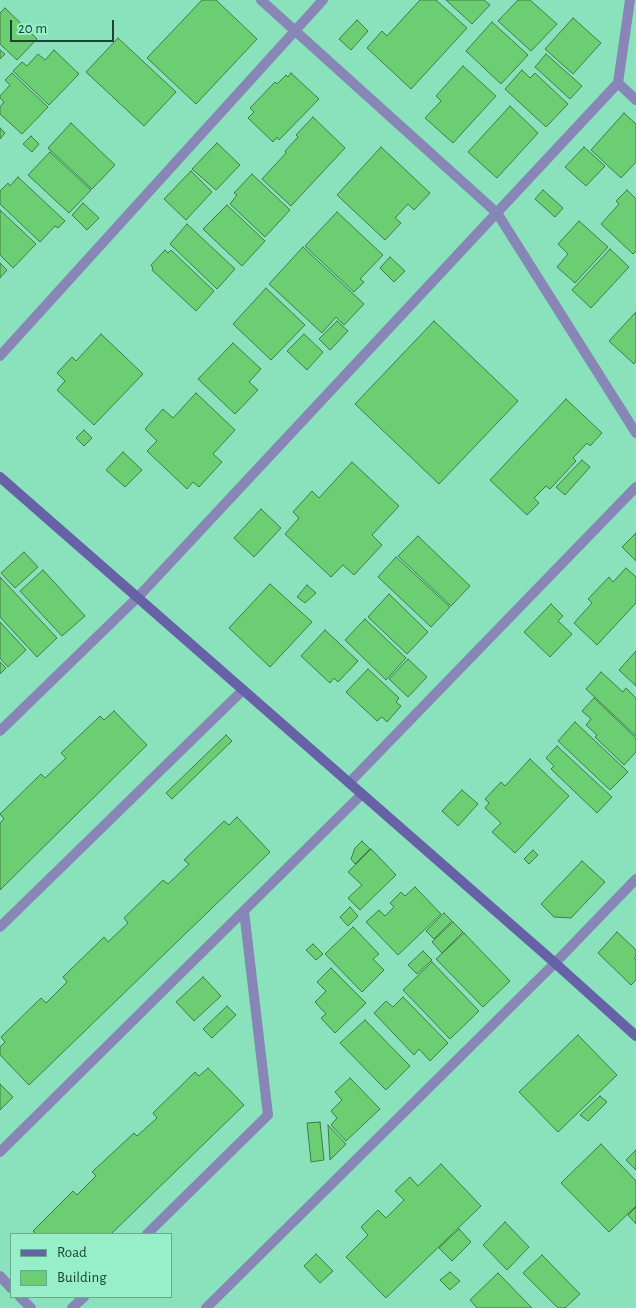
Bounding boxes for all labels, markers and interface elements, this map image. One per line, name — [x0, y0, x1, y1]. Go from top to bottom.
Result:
scale bar — [12, 10, 116, 42]
text: 20 m — [18, 21, 47, 36]
legend — [10, 1233, 172, 1298]
text: Road — [57, 1245, 87, 1260]
text: Building — [57, 1270, 107, 1285]

